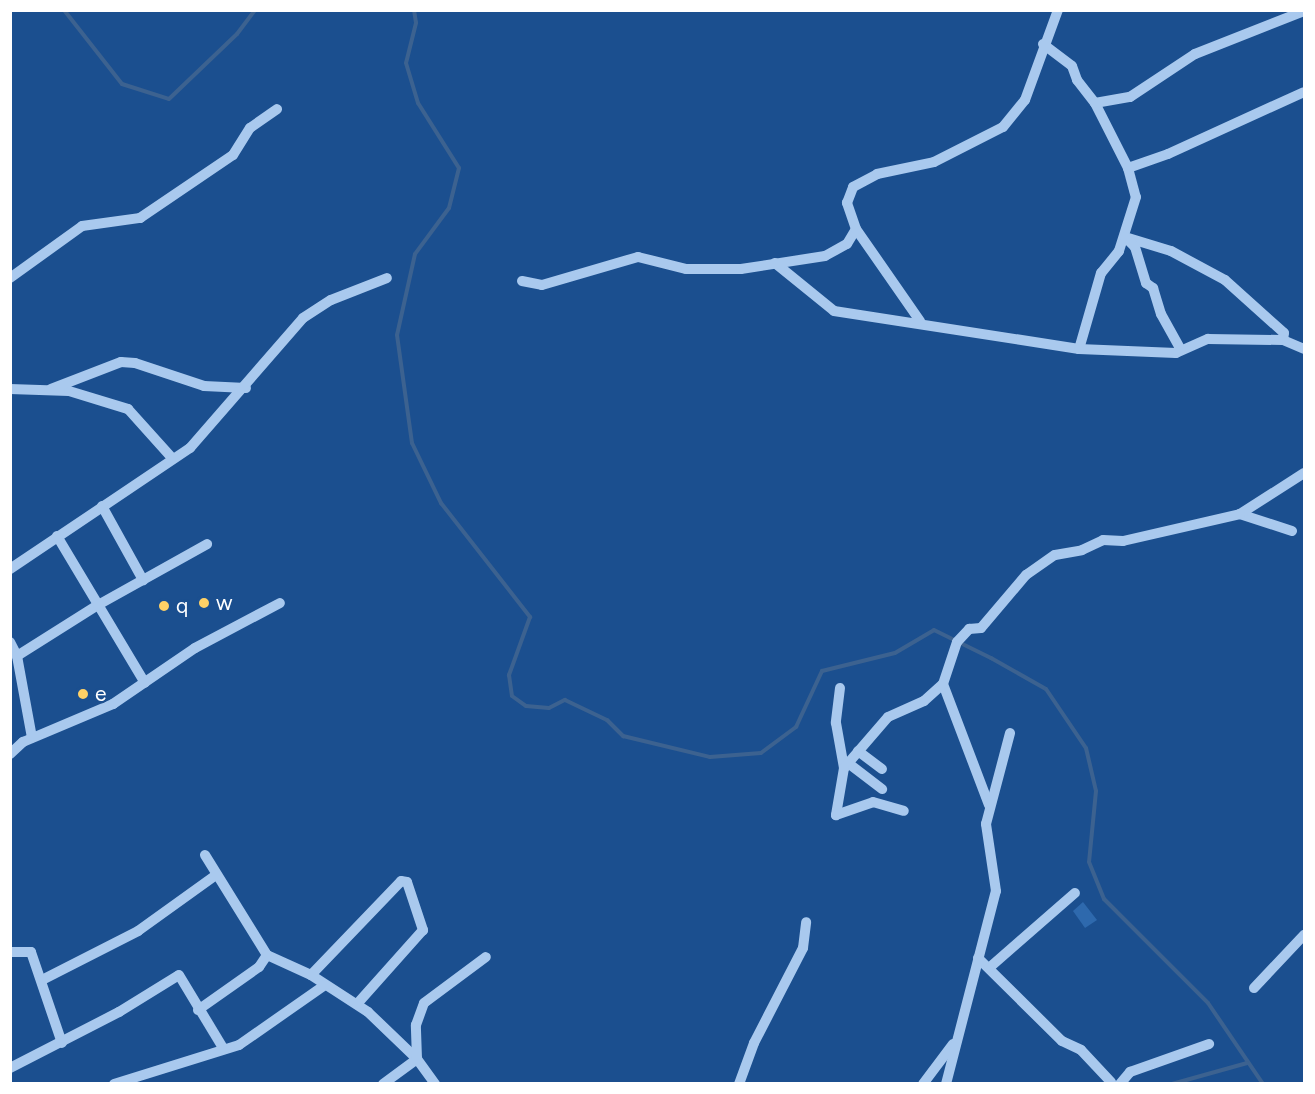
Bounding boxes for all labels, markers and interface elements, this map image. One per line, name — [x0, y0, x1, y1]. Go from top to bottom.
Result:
place label: w — [216, 590, 232, 616]
place label: q — [176, 593, 188, 619]
marker: w — [197, 596, 211, 610]
marker: q — [157, 599, 171, 613]
place label: e — [95, 681, 106, 707]
marker: e — [76, 687, 90, 701]

